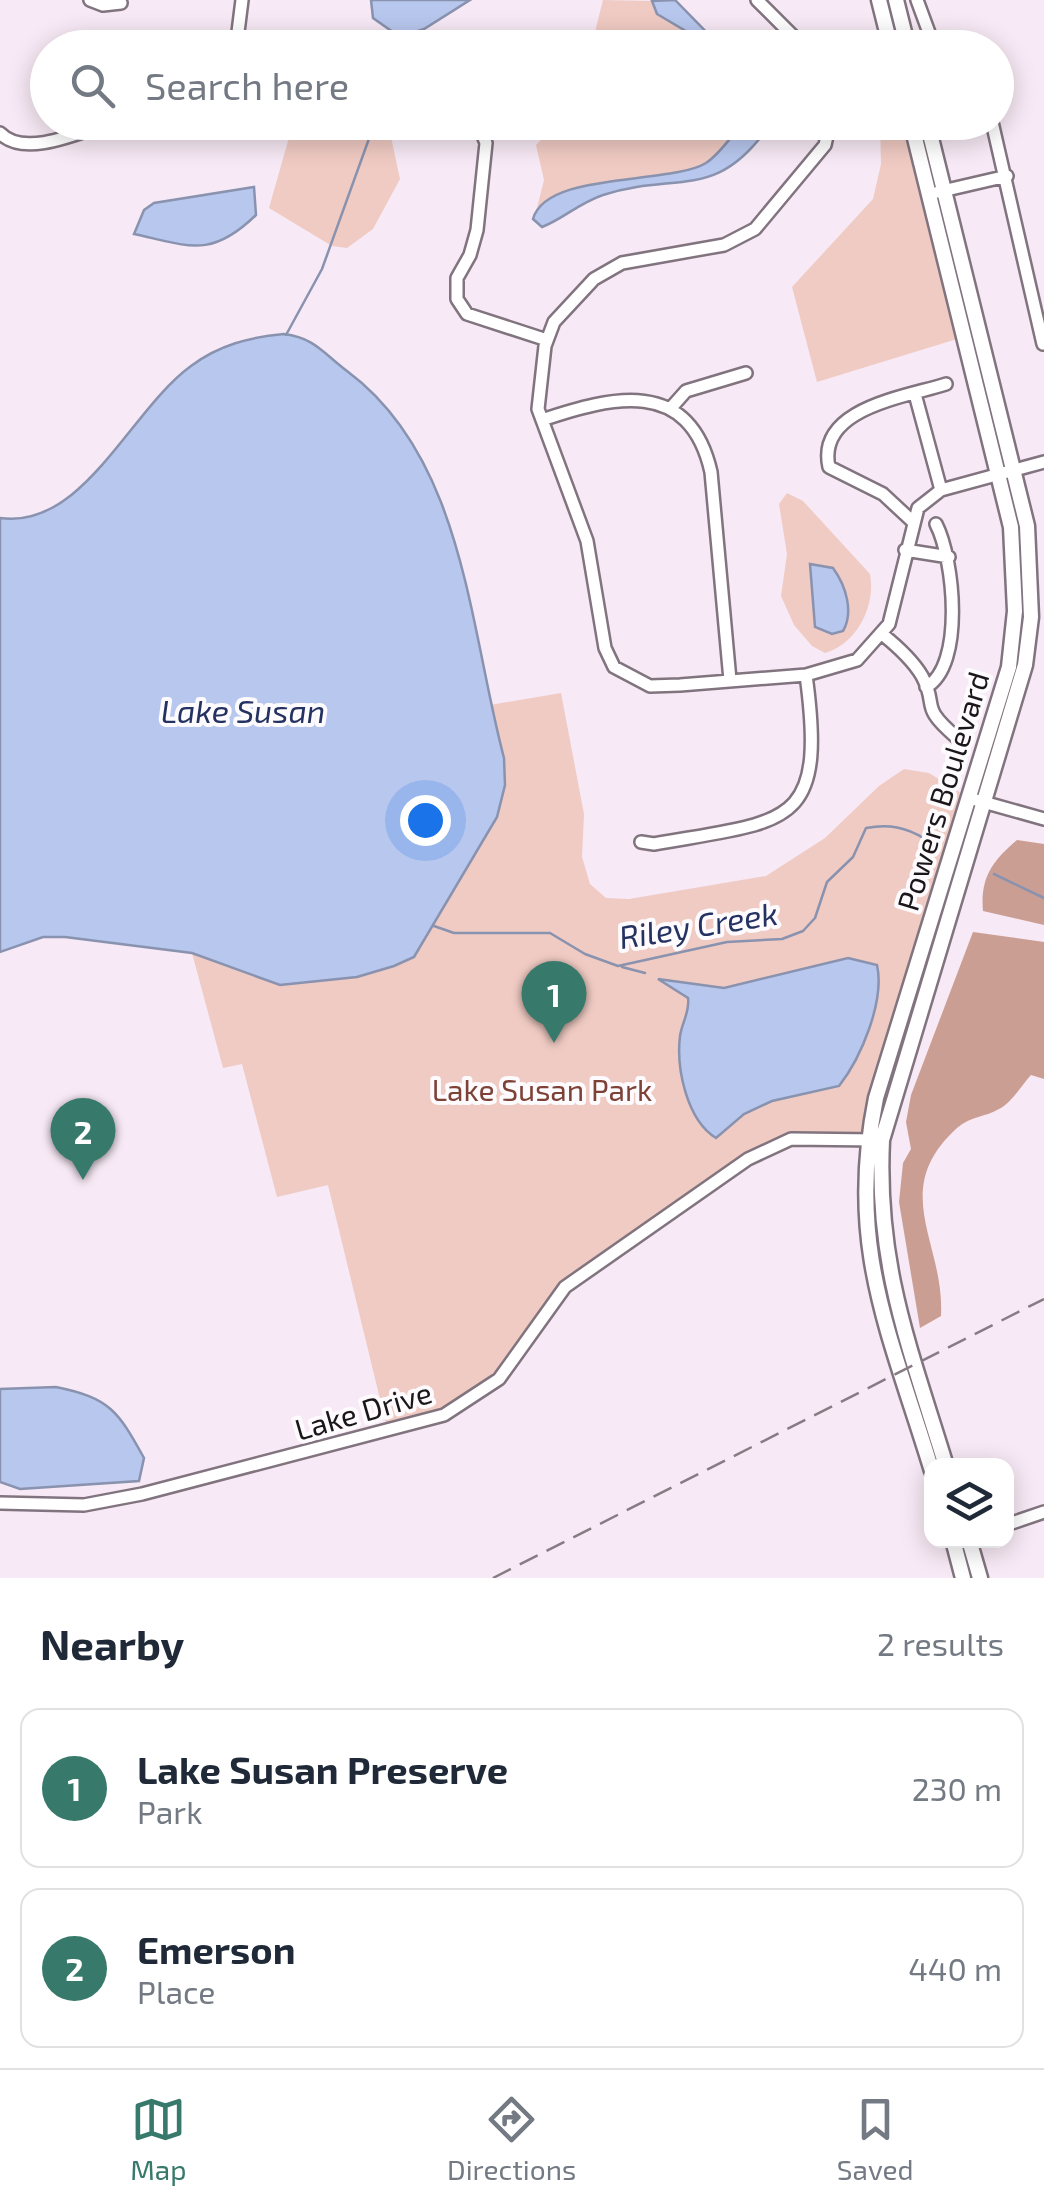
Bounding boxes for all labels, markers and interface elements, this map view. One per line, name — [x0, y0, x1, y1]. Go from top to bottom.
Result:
search box — [30, 30, 1014, 140]
icon: search — [65, 58, 120, 113]
text: Search here — [145, 62, 349, 108]
street label: Powers Boulevard — [889, 667, 995, 915]
water label: Lake Susan — [161, 691, 325, 729]
your location — [400, 795, 451, 846]
water label: Riley Creek — [616, 893, 780, 956]
pin: 1 — [522, 960, 586, 1043]
park label: Lake Susan Park — [432, 1071, 652, 1107]
pin: 2 — [51, 1098, 116, 1180]
street label: Lake Drive — [290, 1373, 436, 1447]
map controls — [924, 1458, 1014, 1548]
button: layers — [924, 1458, 1014, 1548]
text: Nearby — [40, 1618, 184, 1668]
text: 2 results — [877, 1624, 1004, 1662]
text: Lake Susan Preserve — [137, 1746, 508, 1792]
text: 1 — [68, 1769, 81, 1807]
text: 230 m — [912, 1769, 1002, 1807]
text: Park — [137, 1792, 202, 1830]
text: Emerson — [137, 1926, 296, 1972]
text: 2 — [65, 1949, 84, 1987]
text: 440 m — [908, 1949, 1002, 1987]
text: Place — [137, 1972, 216, 2010]
tab: Map — [130, 2092, 186, 2186]
tab: Directions — [447, 2092, 576, 2186]
tab: Saved — [837, 2092, 914, 2186]

